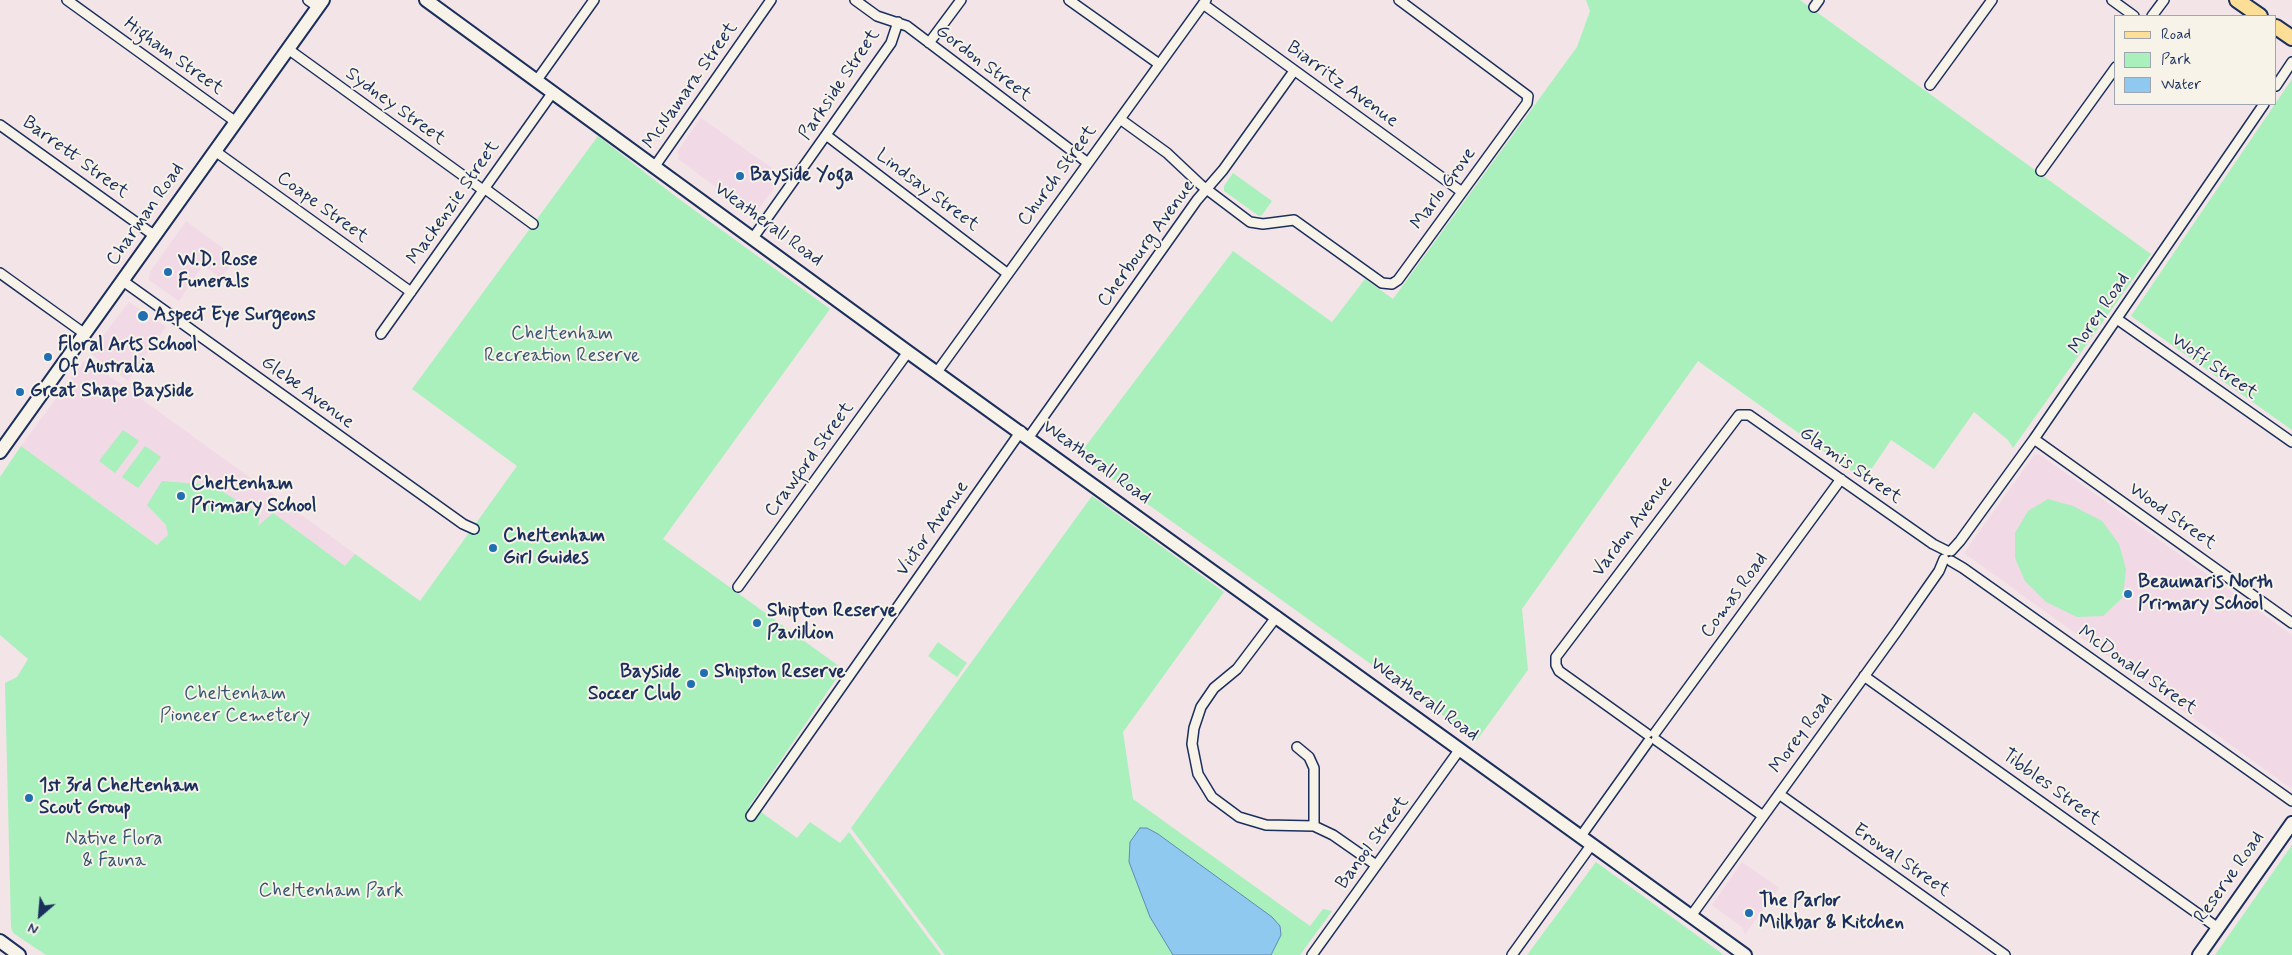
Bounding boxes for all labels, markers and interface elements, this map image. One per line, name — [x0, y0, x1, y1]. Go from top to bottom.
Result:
street label: Higham Street — [119, 13, 227, 101]
legend — [2114, 15, 2277, 105]
street label: McNamara Street — [639, 18, 743, 154]
street label: Gordon Street — [930, 20, 1036, 108]
street label: Parkside Street — [794, 25, 886, 145]
text: Road — [2161, 25, 2191, 45]
street label: Biarritz Avenue — [1282, 37, 1402, 133]
text: Park — [2161, 50, 2191, 70]
street label: Sydney Street — [340, 63, 450, 151]
text: Water — [2161, 75, 2201, 95]
street label: Barrett Street — [17, 112, 133, 204]
street label: Church Street — [1014, 121, 1102, 231]
street label: Mackenzie Street — [403, 137, 505, 269]
street label: Marlo Grove — [1406, 143, 1482, 235]
street label: Lindsay Street — [871, 145, 983, 237]
street label: Charman Road — [102, 159, 190, 271]
place label: Bayside Yoga — [750, 165, 854, 187]
street label: Coape Street — [272, 167, 372, 249]
marker: Bayside Yoga — [734, 170, 746, 182]
street label: Cherbourg Avenue — [1093, 176, 1201, 312]
street label: Weatherall Road — [709, 178, 827, 272]
place label: W.D. Rose Funerals — [178, 250, 258, 294]
marker: W.D. Rose Funerals — [162, 266, 174, 278]
street label: Morey Road — [2065, 269, 2135, 359]
place label: Aspect Eye Surgeons — [154, 305, 316, 327]
marker: Aspect Eye Surgeons — [136, 309, 150, 323]
park label: Cheltenham Recreation Reserve — [484, 324, 640, 368]
street label: Woff Street — [2166, 329, 2262, 405]
place label: Floral Arts School Of Australia — [58, 335, 197, 379]
marker: Floral Arts School Of Australia — [42, 351, 54, 363]
street label: Glebe Avenue — [256, 352, 358, 434]
place label: Great Shape Bayside — [30, 381, 194, 403]
marker: Great Shape Bayside — [14, 386, 26, 398]
street label: Crawford Street — [761, 398, 859, 522]
street label: Weatherall Road — [1037, 416, 1155, 510]
street label: Glamis Street — [1794, 422, 1906, 510]
street label: Vardon Avenue — [1588, 472, 1678, 582]
place label: Cheltenham Primary School — [191, 474, 316, 518]
street label: Victor Avenue — [892, 477, 974, 581]
street label: Wood Street — [2124, 479, 2220, 555]
marker: Cheltenham Primary School — [175, 490, 187, 502]
place label: Cheltenham Girl Guides — [503, 526, 605, 570]
marker: Cheltenham Girl Guides — [487, 542, 499, 554]
street label: Comas Road — [1696, 549, 1774, 643]
place label: Beaumaris North Primary School — [2138, 572, 2273, 616]
marker: Beaumaris North Primary School — [2122, 588, 2134, 600]
place label: Shipton Reserve Pavillion — [767, 601, 897, 645]
marker: Shipton Reserve Pavillion — [751, 617, 763, 629]
street label: McDonald Street — [2073, 621, 2201, 721]
street label: Weatherall Road — [1365, 653, 1483, 747]
place label: Bayside Soccer Club — [588, 662, 681, 706]
place label: Shipston Reserve — [714, 662, 845, 684]
marker: Shipston Reserve — [698, 667, 710, 679]
marker: Bayside Soccer Club — [685, 678, 697, 690]
park label: Cheltenham Pioneer Cemetery — [160, 684, 310, 728]
street label: Morey Road — [1765, 690, 1839, 778]
street label: Tibbles Street — [1997, 745, 2105, 831]
place label: 1st 3rd Cheltenham Scout Group — [39, 776, 199, 820]
marker: 1st 3rd Cheltenham Scout Group — [23, 792, 35, 804]
street label: Banool Street — [1332, 792, 1414, 894]
street label: Erowal Street — [1848, 819, 1954, 903]
street label: Reserve Road — [2190, 828, 2270, 928]
park label: Native Flora & Fauna — [65, 829, 163, 873]
park label: Cheltenham Park — [258, 881, 404, 903]
north arrow — [15, 890, 65, 940]
place label: The Parlor Milkbar & Kitchen — [1759, 891, 1904, 935]
marker: The Parlor Milkbar & Kitchen — [1743, 907, 1755, 919]
text: N — [25, 918, 41, 939]

